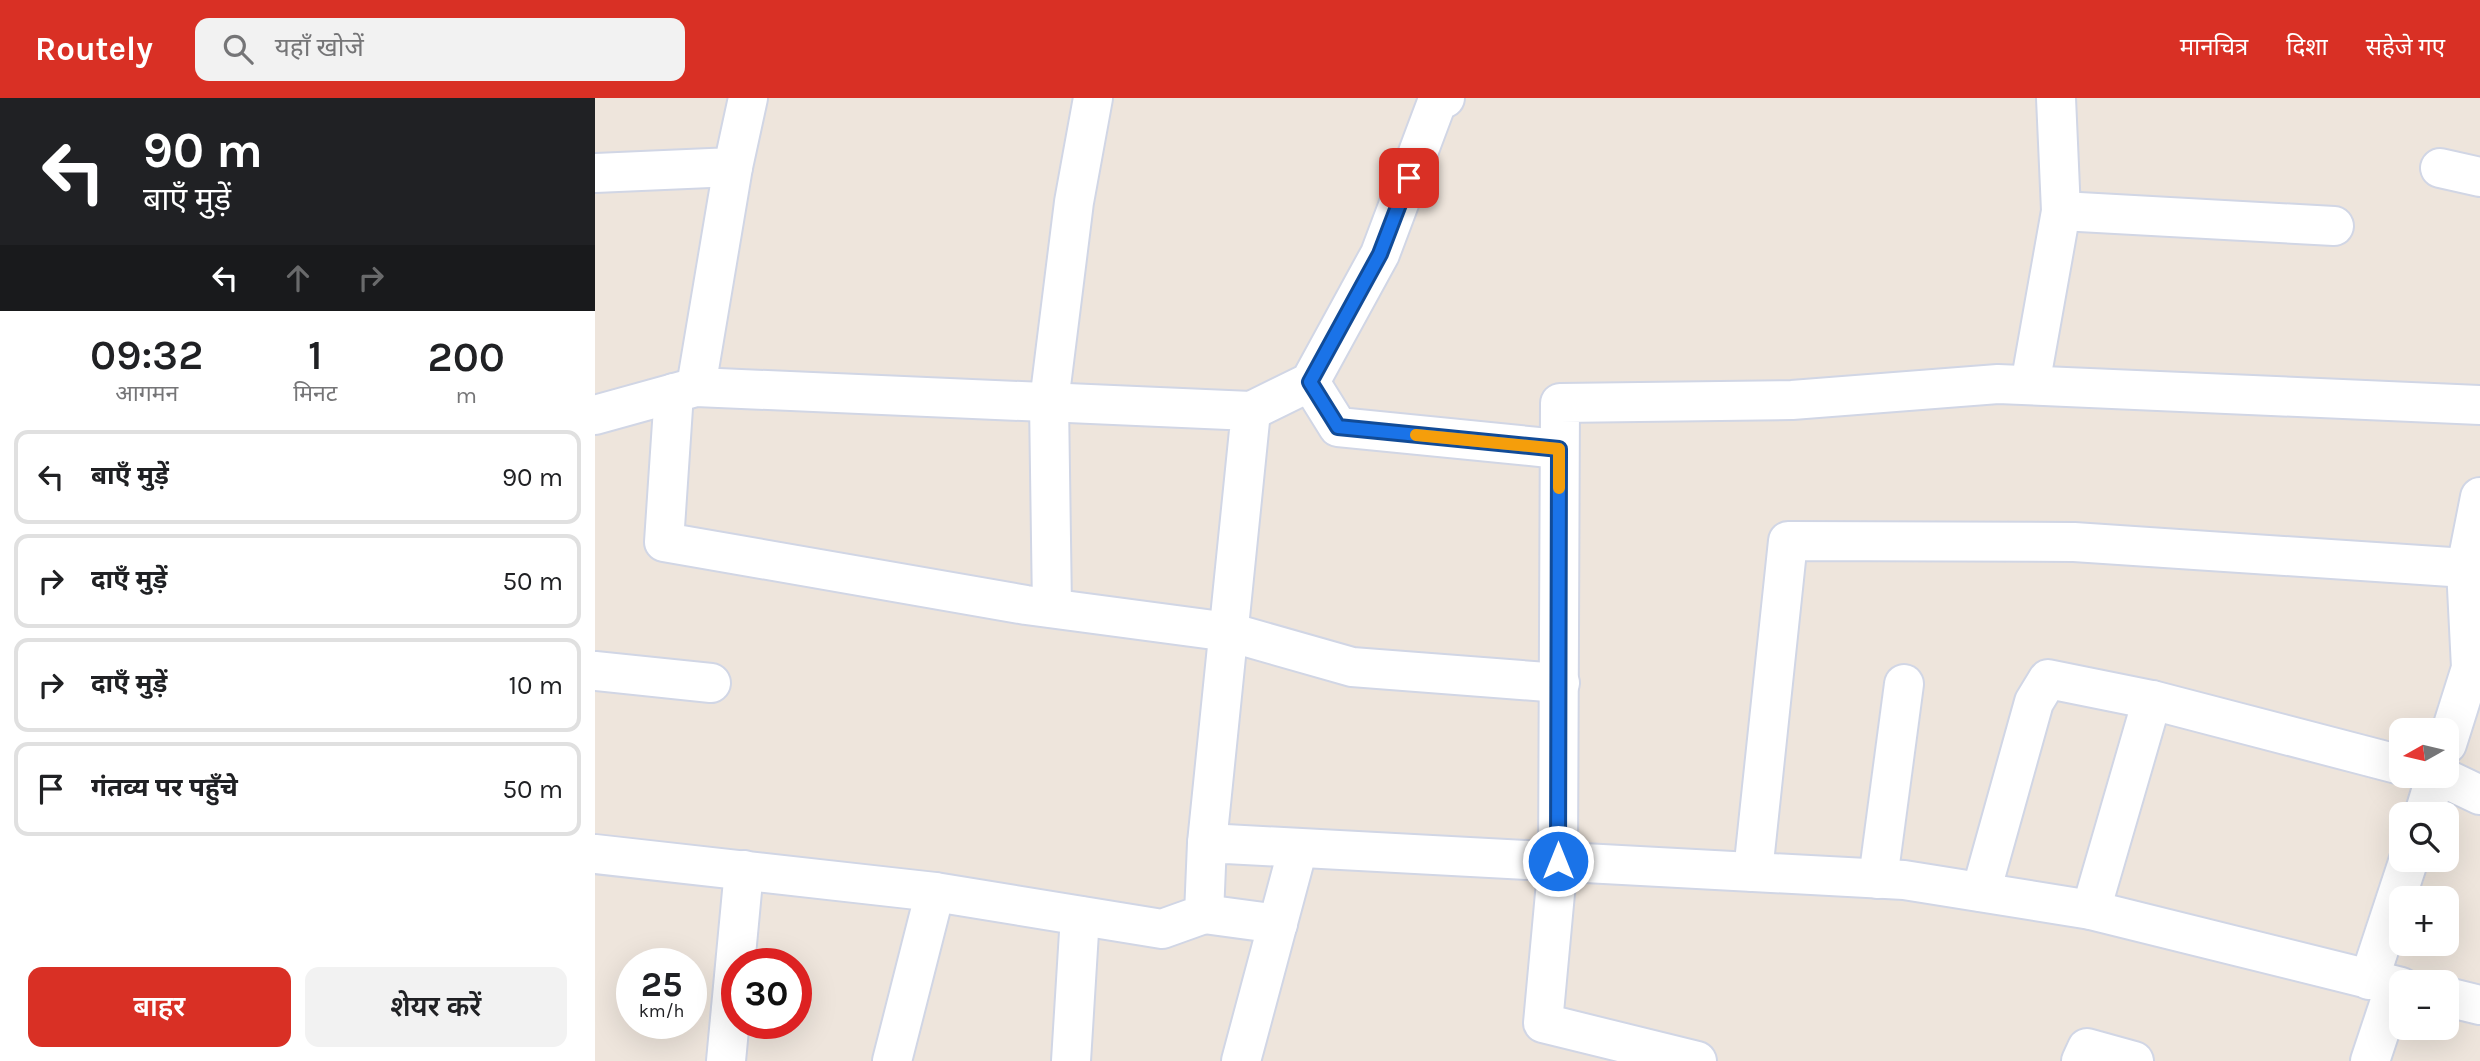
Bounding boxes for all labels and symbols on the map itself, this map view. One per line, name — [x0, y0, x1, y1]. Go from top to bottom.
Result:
pin — [1379, 148, 1439, 208]
north arrow — [2389, 718, 2459, 788]
position arrow — [1521, 824, 1595, 898]
speed limit sign: 30 — [721, 948, 812, 1039]

